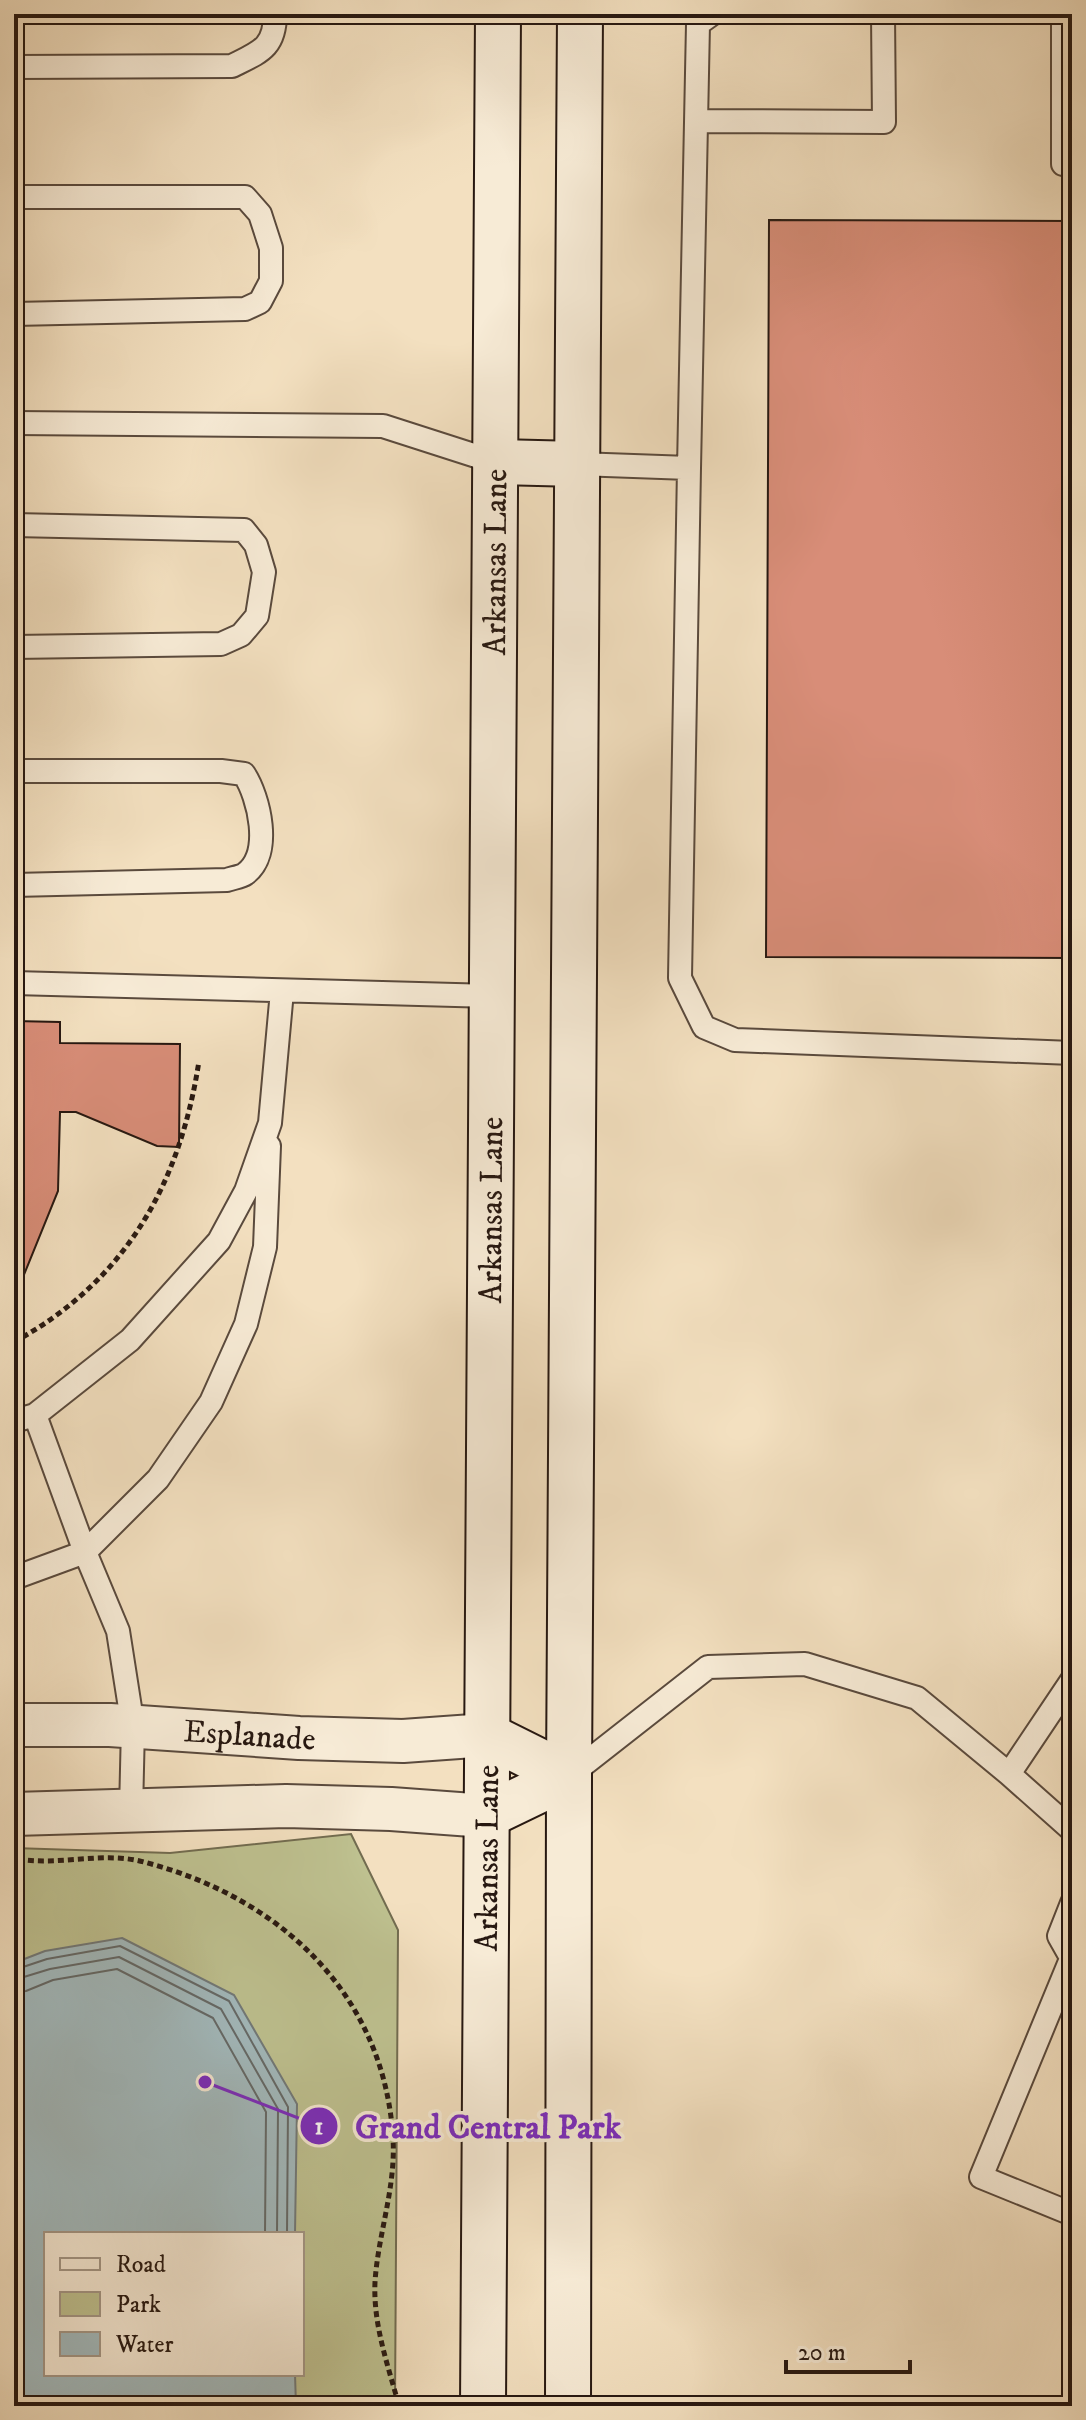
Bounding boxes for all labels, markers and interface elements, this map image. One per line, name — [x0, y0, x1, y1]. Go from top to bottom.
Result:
street label: Arkansas Lane — [476, 469, 517, 656]
street label: Arkansas Lane — [472, 1117, 513, 1303]
street label: Esplanade — [182, 1712, 316, 1760]
street label: Arkansas Lane — [468, 1765, 509, 1951]
callout: Grand Central Park — [299, 2097, 637, 2155]
text: Grand Central Park — [355, 2107, 622, 2149]
text: 1 — [315, 2112, 324, 2142]
legend — [44, 2232, 304, 2376]
text: Road — [116, 2250, 166, 2280]
text: Park — [116, 2290, 161, 2320]
scale bar — [786, 2324, 910, 2374]
text: Water — [115, 2330, 173, 2360]
text: 20 m — [798, 2338, 846, 2368]

